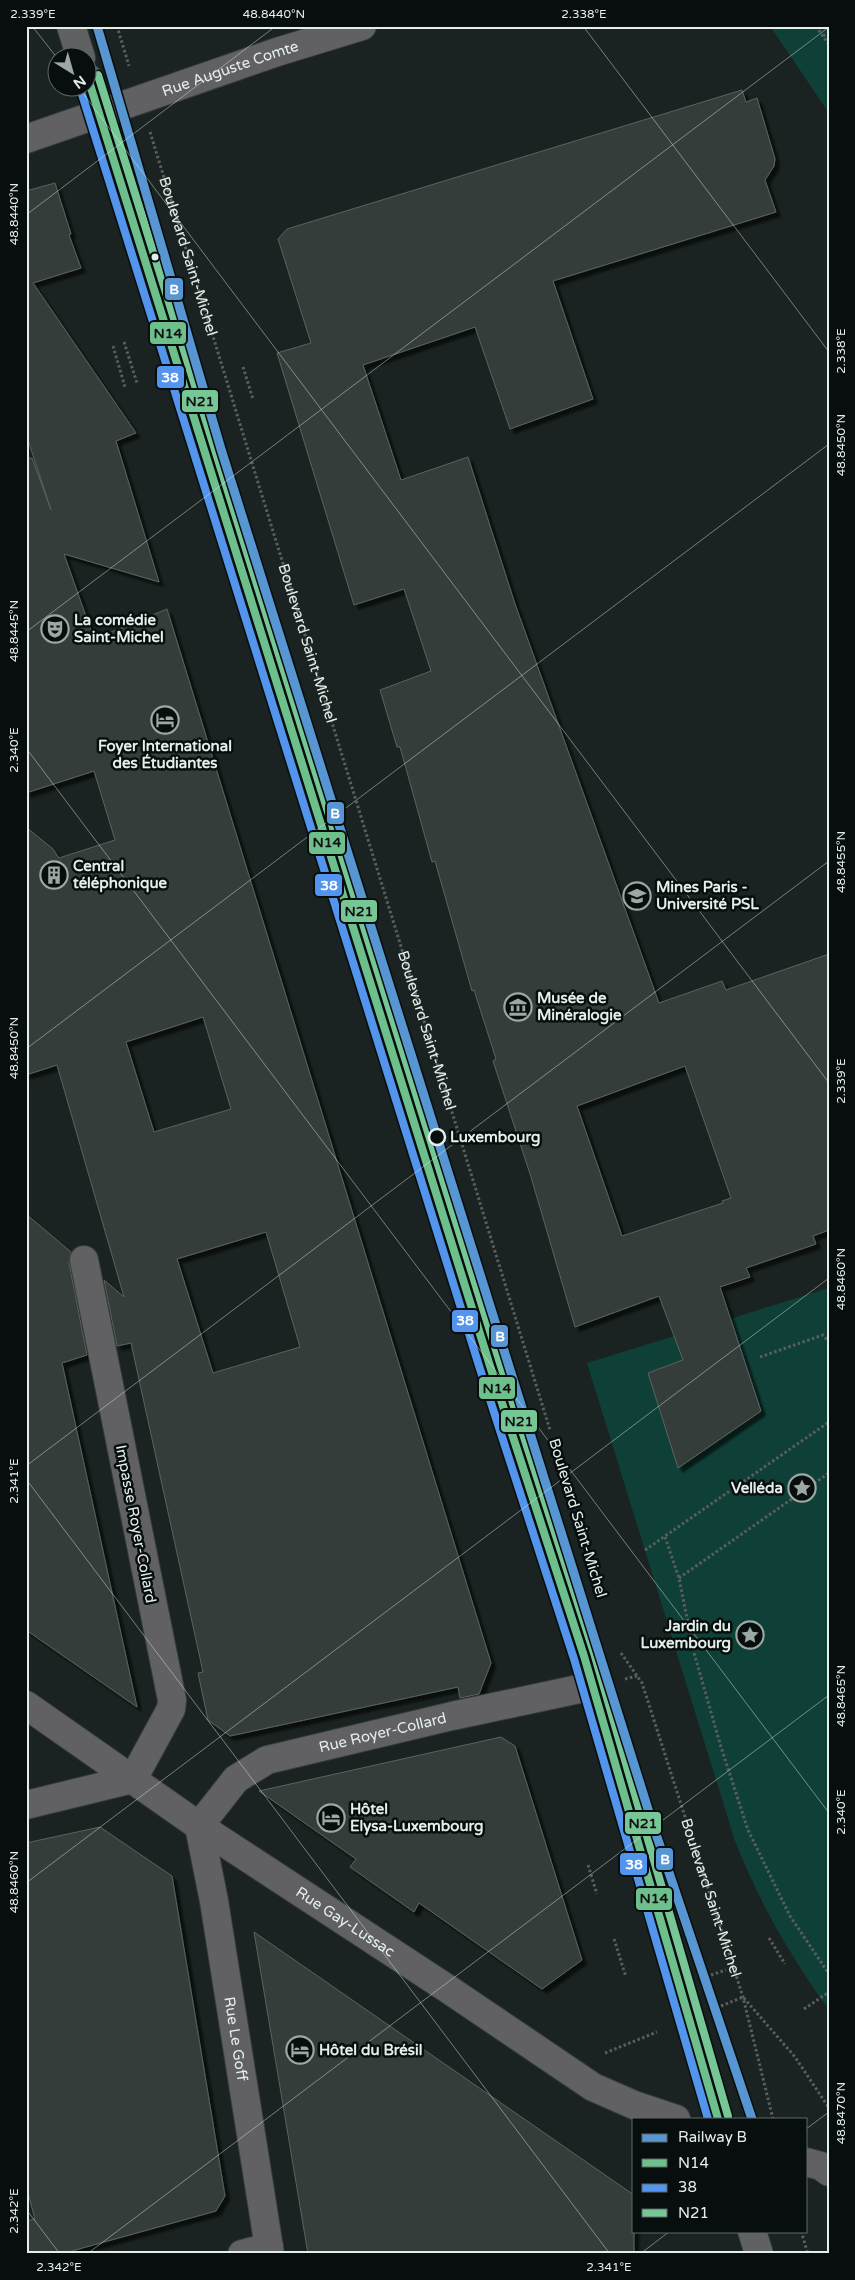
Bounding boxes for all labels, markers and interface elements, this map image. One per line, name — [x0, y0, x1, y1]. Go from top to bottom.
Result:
text: 2.339°E — [10, 7, 56, 21]
text: 48.8440°N — [243, 7, 305, 21]
text: 2.338°E — [561, 7, 607, 21]
street label: Rue Auguste Comte — [159, 37, 301, 100]
north arrow — [48, 48, 98, 98]
text: N — [70, 72, 89, 92]
street label: Boulevard Saint-Michel — [155, 175, 221, 339]
text: 48.8440°N — [7, 183, 21, 245]
unlabelled marker — [150, 252, 160, 262]
line badge: B — [164, 277, 184, 301]
line badge: N14 — [149, 321, 187, 345]
text: N14 — [154, 325, 183, 342]
text: 2.338°E — [834, 328, 848, 374]
line badge: 38 — [156, 365, 185, 389]
text: 38 — [161, 369, 179, 386]
line badge: N21 — [181, 389, 219, 413]
text: N21 — [186, 393, 214, 410]
text: 48.8450°N — [834, 414, 848, 476]
street label: Boulevard Saint-Michel — [275, 561, 341, 725]
text: 48.8445°N — [7, 600, 21, 662]
place label: La comédie Saint-Michel — [74, 611, 164, 646]
theatre icon: La comédie Saint-Michel — [40, 614, 70, 644]
hotel icon: Foyer International des Étudiantes — [150, 705, 180, 735]
text: 2.340°E — [7, 727, 21, 773]
place label: Foyer International des Étudiantes — [98, 737, 232, 772]
line badge: B — [326, 801, 345, 825]
text: B — [330, 805, 340, 822]
line badge: N14 — [308, 831, 346, 855]
text: 48.8455°N — [834, 831, 848, 893]
text: N14 — [313, 834, 342, 851]
place label: Central téléphonique — [72, 857, 168, 893]
building icon: Central téléphonique — [39, 860, 69, 890]
line badge: 38 — [314, 873, 343, 897]
text: 38 — [320, 877, 338, 894]
place label: Mines Paris - Université PSL — [656, 878, 759, 913]
school or university icon: Mines Paris - Université PSL — [622, 881, 652, 911]
line badge: N21 — [340, 899, 378, 923]
text: N21 — [345, 903, 373, 920]
street label: Boulevard Saint-Michel — [394, 948, 460, 1112]
place label: Musée de Minéralogie — [537, 989, 622, 1025]
museum icon: Musée de Minéralogie — [503, 992, 533, 1022]
text: 48.8450°N — [7, 1017, 21, 1079]
text: 2.339°E — [834, 1058, 848, 1104]
marker: Luxembourg — [428, 1128, 446, 1146]
place label: Luxembourg — [450, 1128, 540, 1147]
text: 48.8460°N — [834, 1248, 848, 1310]
line badge: 38 — [451, 1309, 479, 1333]
text: 38 — [456, 1312, 474, 1329]
line badge: B — [490, 1324, 509, 1348]
text: B — [495, 1328, 505, 1345]
line badge: N14 — [478, 1376, 516, 1400]
text: N14 — [483, 1380, 512, 1397]
line badge: N21 — [500, 1409, 538, 1433]
text: N21 — [505, 1413, 533, 1430]
street label: Boulevard Saint-Michel — [545, 1436, 611, 1600]
street label: Impasse Royer-Collard — [112, 1443, 160, 1605]
text: 2.341°E — [7, 1458, 21, 1504]
place icon: Velléda — [787, 1473, 817, 1503]
place label: Velléda — [731, 1479, 783, 1497]
place label: Jardin du Luxembourg — [641, 1617, 731, 1653]
place icon: Jardin du Luxembourg — [735, 1620, 765, 1650]
text: 48.8465°N — [834, 1665, 848, 1727]
street label: Rue Royer-Collard — [317, 1709, 448, 1756]
text: 2.340°E — [834, 1789, 848, 1835]
place label: Hôtel Elysa-Luxembourg — [350, 1800, 484, 1836]
hotel icon: Hôtel Elysa-Luxembourg — [316, 1803, 346, 1833]
line badge: N21 — [624, 1811, 662, 1835]
text: N21 — [629, 1815, 657, 1832]
street label: Boulevard Saint-Michel — [677, 1816, 745, 1979]
line badge: B — [655, 1847, 674, 1871]
text: 48.8460°N — [7, 1851, 21, 1913]
text: B — [660, 1851, 670, 1868]
line badge: 38 — [619, 1852, 648, 1876]
text: 38 — [625, 1856, 643, 1873]
street label: Rue Gay-Lussac — [292, 1883, 398, 1961]
line badge: N14 — [635, 1887, 673, 1911]
text: N14 — [640, 1890, 669, 1907]
street label: Rue Le Goff — [220, 1995, 251, 2083]
hotel icon: Hôtel du Brésil — [285, 2035, 315, 2065]
place label: Hôtel du Brésil — [319, 2041, 422, 2059]
text: 48.8470°N — [834, 2082, 848, 2144]
legend — [632, 2118, 808, 2232]
text: Railway B — [678, 2128, 747, 2146]
text: N14 — [678, 2154, 709, 2172]
text: 38 — [678, 2178, 697, 2196]
text: 2.342°E — [7, 2188, 21, 2234]
text: N21 — [678, 2204, 709, 2222]
text: 2.342°E — [36, 2260, 82, 2274]
text: 2.341°E — [586, 2260, 632, 2274]

